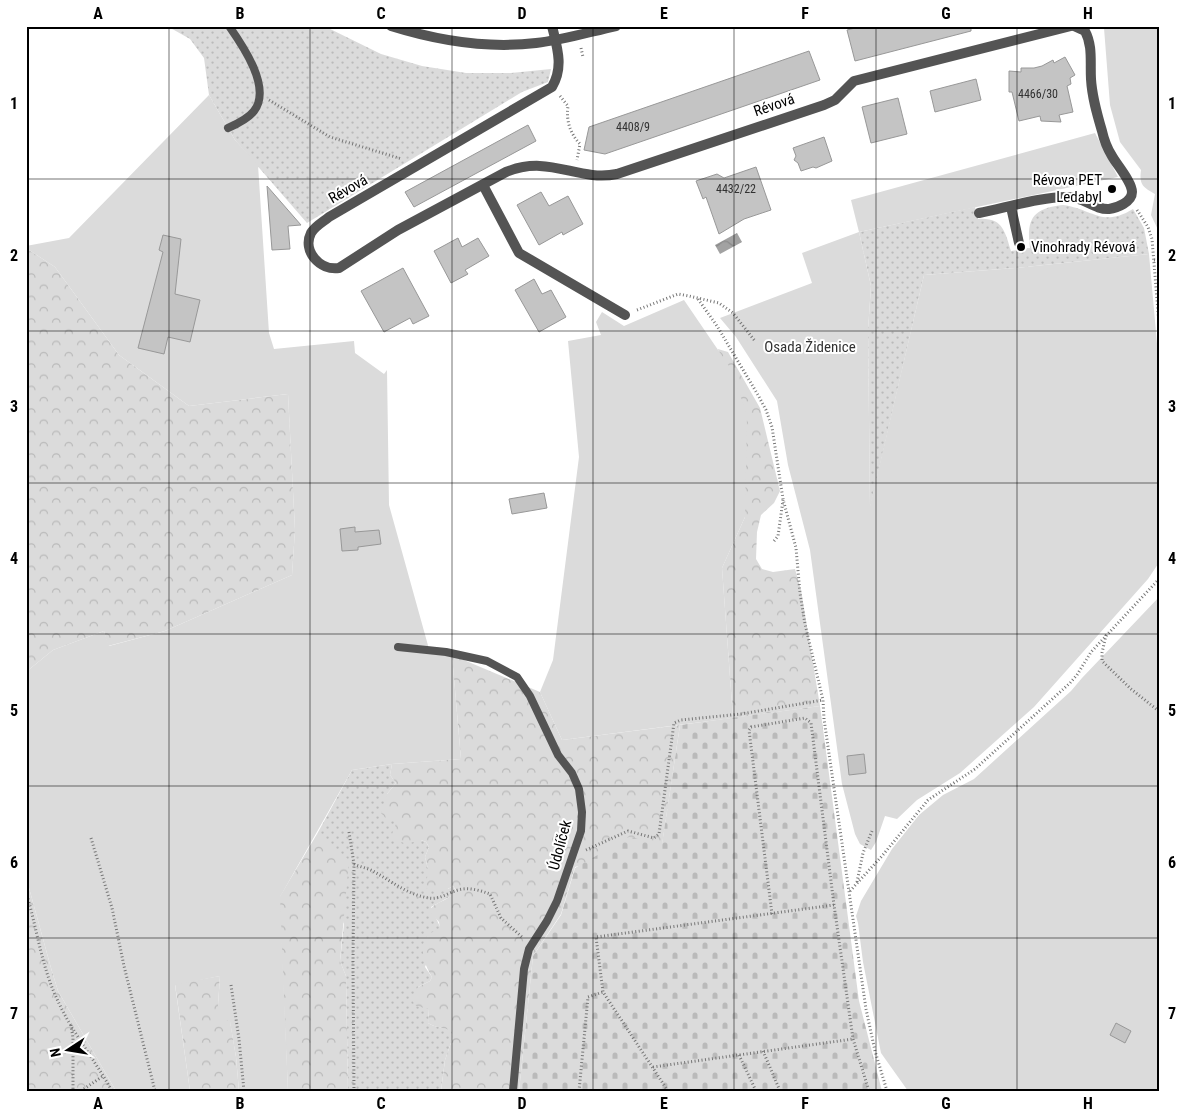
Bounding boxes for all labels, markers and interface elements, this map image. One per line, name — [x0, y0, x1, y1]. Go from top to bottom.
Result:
text: A — [93, 4, 103, 23]
text: B — [236, 4, 245, 23]
text: C — [376, 4, 386, 23]
text: D — [517, 4, 527, 23]
text: E — [660, 4, 668, 23]
text: F — [801, 4, 809, 23]
text: G — [941, 4, 951, 23]
text: H — [1083, 4, 1093, 23]
house number: 4466/30 — [1018, 87, 1058, 101]
street label: Révová — [751, 90, 797, 120]
text: 1 — [10, 94, 18, 113]
text: 1 — [1168, 94, 1176, 113]
house number: 4408/9 — [616, 120, 650, 134]
street label: Révová — [325, 171, 371, 207]
place label: Révova PET Ledabyl — [1033, 171, 1102, 206]
house number: 4432/22 — [716, 182, 756, 196]
marker: Révova PET Ledabyl — [1106, 183, 1118, 195]
place label: Vinohrady Révová — [1031, 238, 1136, 256]
marker: Vinohrady Révová — [1015, 241, 1027, 253]
text: 2 — [10, 246, 18, 265]
text: 2 — [1168, 246, 1176, 265]
park label: Osada Židenice — [764, 338, 856, 356]
text: 3 — [10, 397, 18, 416]
text: 3 — [1168, 397, 1176, 416]
text: 4 — [10, 549, 18, 568]
text: 4 — [1168, 549, 1176, 568]
text: 5 — [10, 701, 18, 720]
text: 5 — [1168, 701, 1176, 720]
street label: Údolíček — [545, 818, 575, 872]
text: 6 — [10, 853, 18, 872]
text: 6 — [1168, 853, 1176, 872]
text: 7 — [10, 1004, 18, 1023]
text: 7 — [1168, 1004, 1176, 1023]
north arrow — [42, 1024, 92, 1074]
text: N — [47, 1047, 64, 1059]
text: A — [93, 1094, 103, 1113]
text: B — [236, 1094, 245, 1113]
text: C — [376, 1094, 386, 1113]
text: D — [517, 1094, 527, 1113]
text: E — [660, 1094, 668, 1113]
text: F — [801, 1094, 809, 1113]
text: G — [941, 1094, 951, 1113]
text: H — [1083, 1094, 1093, 1113]

